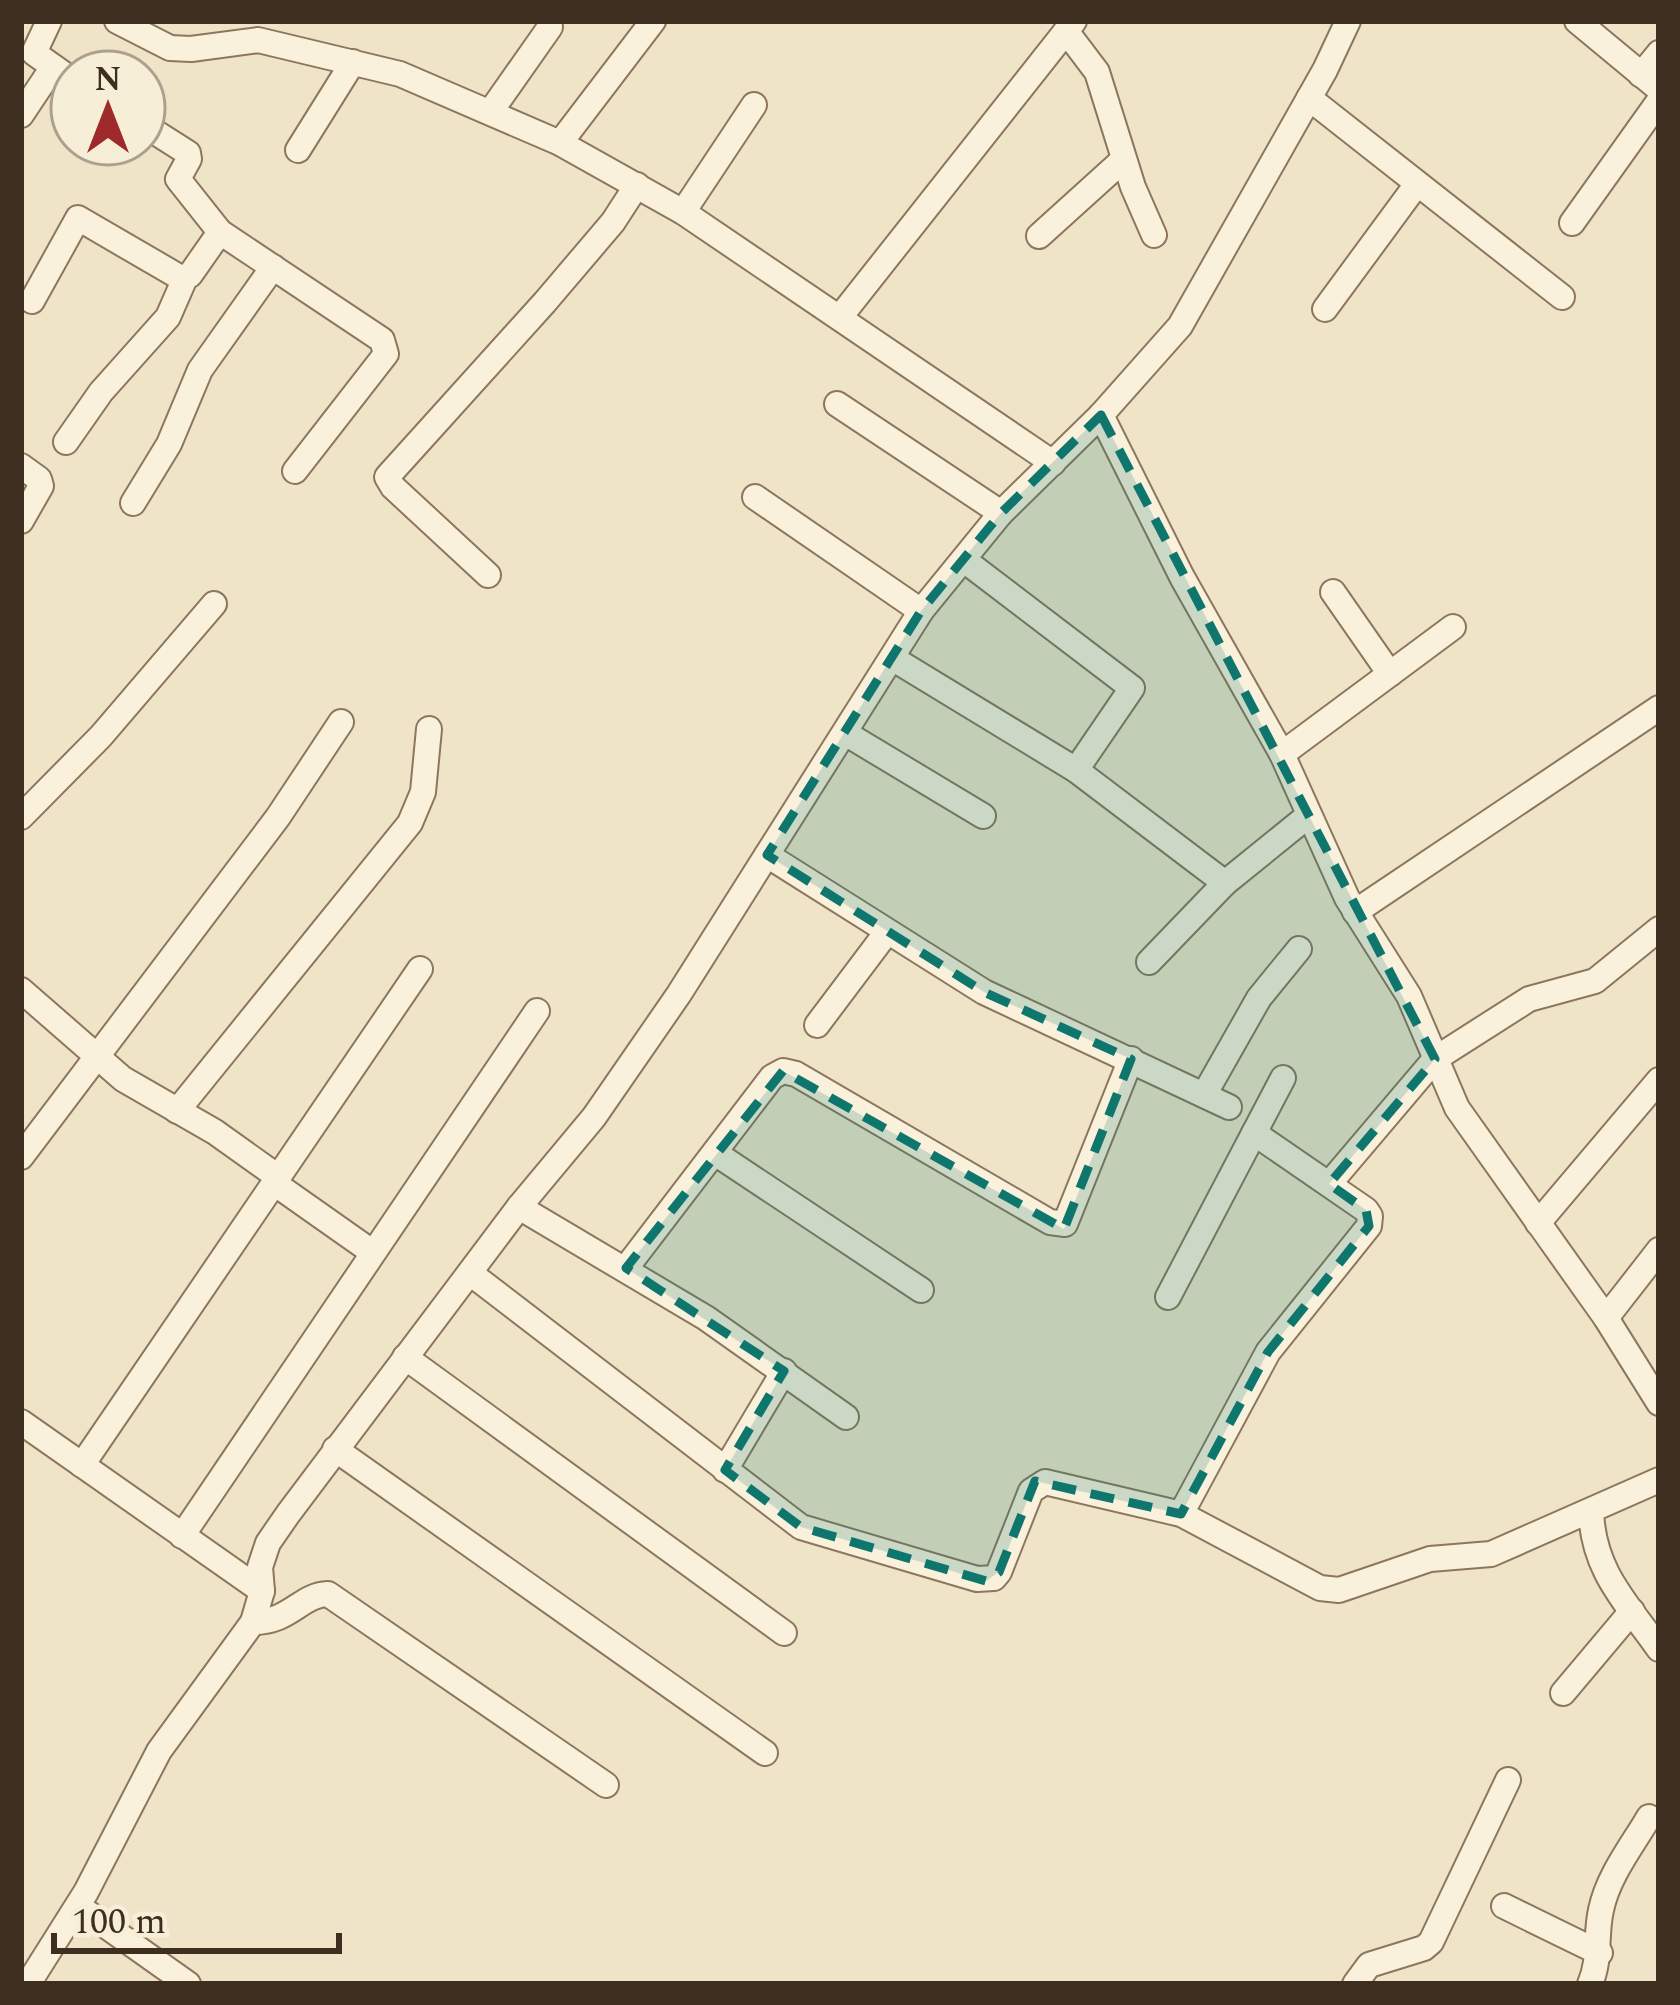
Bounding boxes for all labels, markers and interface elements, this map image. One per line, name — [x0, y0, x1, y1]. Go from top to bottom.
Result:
north arrow — [48, 48, 168, 168]
text: N — [95, 55, 121, 105]
scale bar — [54, 1879, 339, 1953]
text: 100 m — [72, 1895, 166, 1950]

